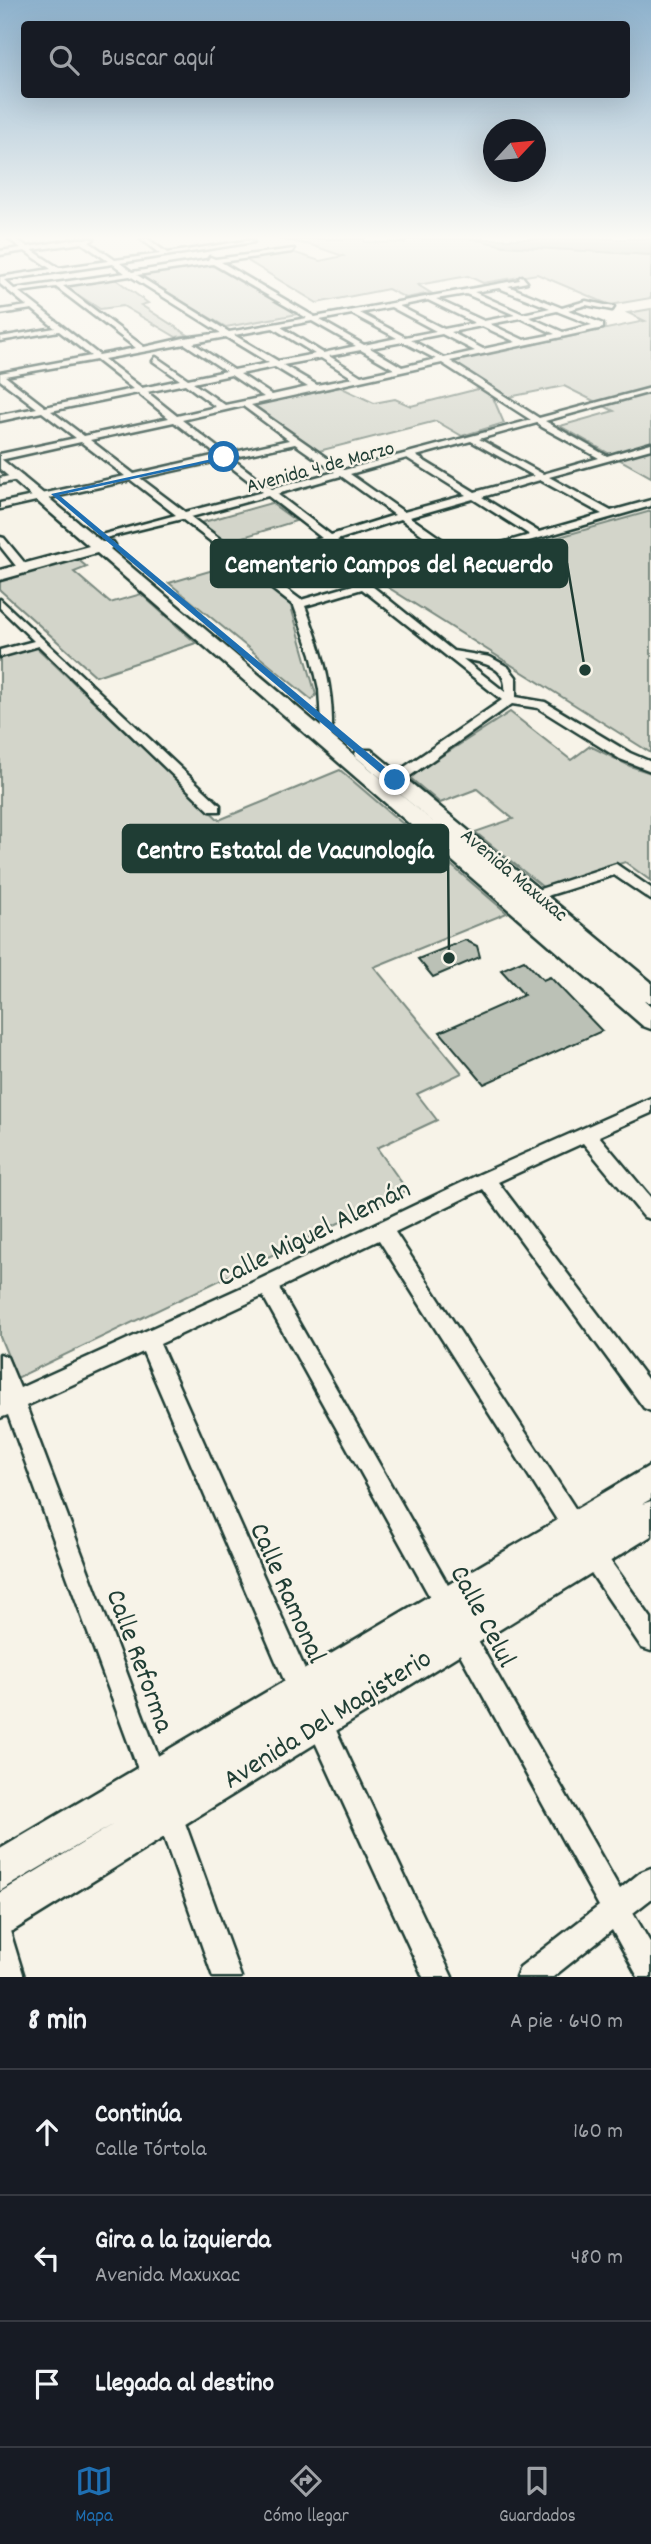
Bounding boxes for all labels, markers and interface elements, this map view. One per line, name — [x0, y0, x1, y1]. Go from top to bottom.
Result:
search box — [21, 21, 630, 98]
icon: search — [45, 41, 83, 79]
text: Buscar aquí — [101, 41, 213, 78]
north arrow — [483, 119, 546, 182]
street label: Avenida 4 de Marzo — [243, 435, 398, 503]
route start — [208, 441, 239, 472]
callout: Cementerio Campos del Recuerdo — [211, 540, 567, 587]
text: Cementerio Campos del Recuerdo — [225, 548, 554, 585]
route end — [379, 764, 410, 795]
street label: Avenida Maxuxac — [453, 822, 573, 930]
callout: Centro Estatal de Vacunología — [123, 825, 448, 872]
text: Centro Estatal de Vacunología — [136, 834, 434, 871]
street label: Calle Miguel Alemán — [212, 1171, 419, 1300]
street label: Calle Ramonal — [237, 1517, 334, 1671]
street label: Calle Celul — [437, 1559, 524, 1676]
street label: Calle Reforma — [93, 1584, 182, 1740]
street label: Avenida Del Magisterio — [217, 1641, 441, 1802]
text: 8 min — [28, 2001, 87, 2044]
text: A pie · 640 m — [510, 2006, 623, 2039]
text: Continúa — [95, 2097, 181, 2134]
icon: ahead — [28, 2113, 66, 2151]
text: 160 m — [573, 2116, 623, 2149]
text: Calle Tórtola — [95, 2134, 206, 2167]
text: Gira a la izquierda — [95, 2223, 271, 2260]
icon: left — [28, 2239, 66, 2277]
text: 480 m — [571, 2242, 623, 2275]
text: Avenida Maxuxac — [95, 2260, 240, 2293]
icon: arrive — [28, 2365, 66, 2403]
text: Llegada al destino — [95, 2366, 274, 2403]
tab: Mapa — [75, 2462, 113, 2531]
tab: Cómo llegar — [263, 2462, 349, 2531]
tab: Guardados — [499, 2462, 576, 2531]

